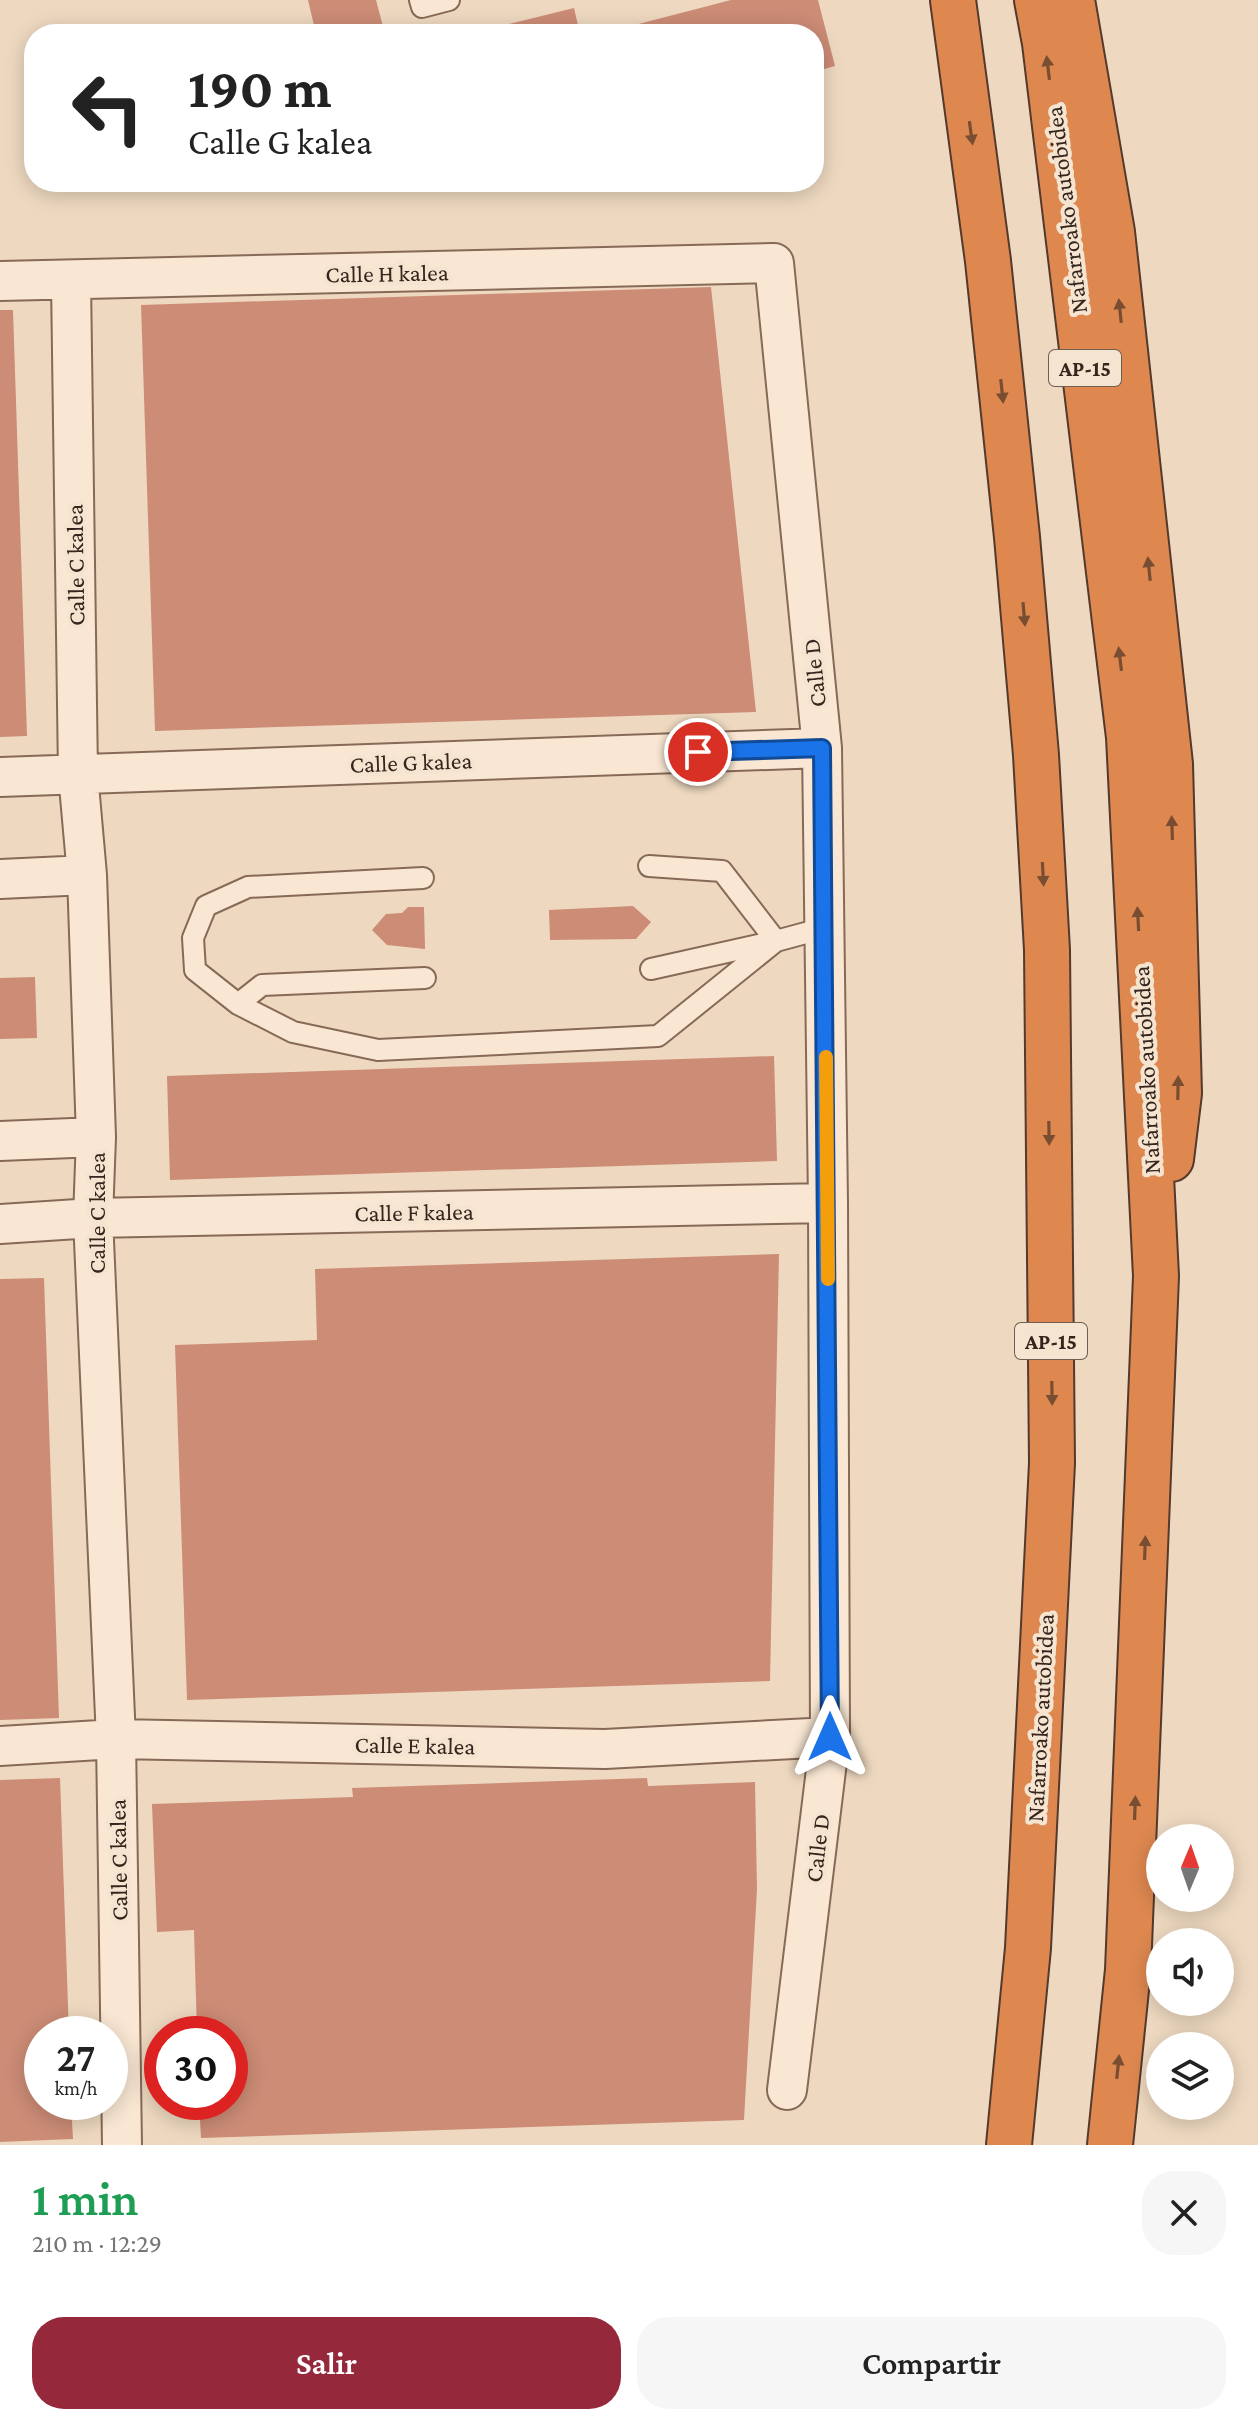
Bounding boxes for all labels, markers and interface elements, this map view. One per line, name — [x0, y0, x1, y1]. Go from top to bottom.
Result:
one-way arrow — [1042, 55, 1055, 80]
icon: left — [56, 56, 160, 160]
text: 190 m — [188, 57, 332, 119]
street label: Nafarroako autobidea — [1040, 105, 1092, 315]
one-way arrow — [965, 121, 978, 146]
text: Calle G kalea — [188, 122, 372, 162]
street label: Calle H kalea — [325, 258, 449, 288]
one-way arrow — [1114, 298, 1127, 323]
road number: AP-15 — [1049, 350, 1121, 386]
one-way arrow — [995, 379, 1008, 404]
street label: Calle C kalea — [60, 504, 90, 626]
one-way arrow — [1142, 556, 1155, 581]
one-way arrow — [1018, 602, 1031, 627]
street label: Calle D — [797, 637, 831, 709]
one-way arrow — [1113, 646, 1126, 671]
pin — [664, 718, 732, 786]
icon: arrive — [676, 730, 720, 774]
street label: Calle G kalea — [349, 746, 473, 778]
one-way arrow — [1165, 815, 1178, 840]
one-way arrow — [1037, 861, 1050, 886]
one-way arrow — [1131, 906, 1144, 931]
street label: Nafarroako autobidea — [1127, 965, 1165, 1175]
one-way arrow — [1172, 1075, 1184, 1100]
one-way arrow — [1043, 1121, 1055, 1146]
street label: Calle C kalea — [83, 1152, 110, 1274]
street label: Calle F kalea — [354, 1197, 474, 1227]
road number: AP-15 — [1015, 1323, 1087, 1359]
one-way arrow — [1046, 1381, 1058, 1406]
one-way arrow — [1138, 1535, 1151, 1560]
street label: Nafarroako autobidea — [1021, 1613, 1059, 1823]
position arrow — [788, 1695, 872, 1779]
street label: Calle E kalea — [354, 1730, 476, 1760]
one-way arrow — [1128, 1795, 1141, 1820]
street label: Calle C kalea — [103, 1799, 133, 1921]
street label: Calle D — [799, 1812, 835, 1884]
north arrow — [1146, 1824, 1234, 1912]
map controls — [1146, 1824, 1234, 2120]
button: sound — [1146, 1928, 1234, 2016]
speed limit sign: 30 — [144, 2016, 248, 2120]
button: layers — [1146, 2032, 1234, 2120]
text: 27 — [57, 2035, 95, 2080]
one-way arrow — [1111, 2055, 1124, 2080]
text: km/h — [54, 2077, 98, 2099]
button: close — [1142, 2171, 1226, 2255]
text: 1 min — [32, 2172, 139, 2225]
text: 210 m · 12:29 — [32, 2229, 162, 2258]
button: Salir — [32, 2317, 621, 2409]
button: Compartir — [637, 2317, 1226, 2409]

